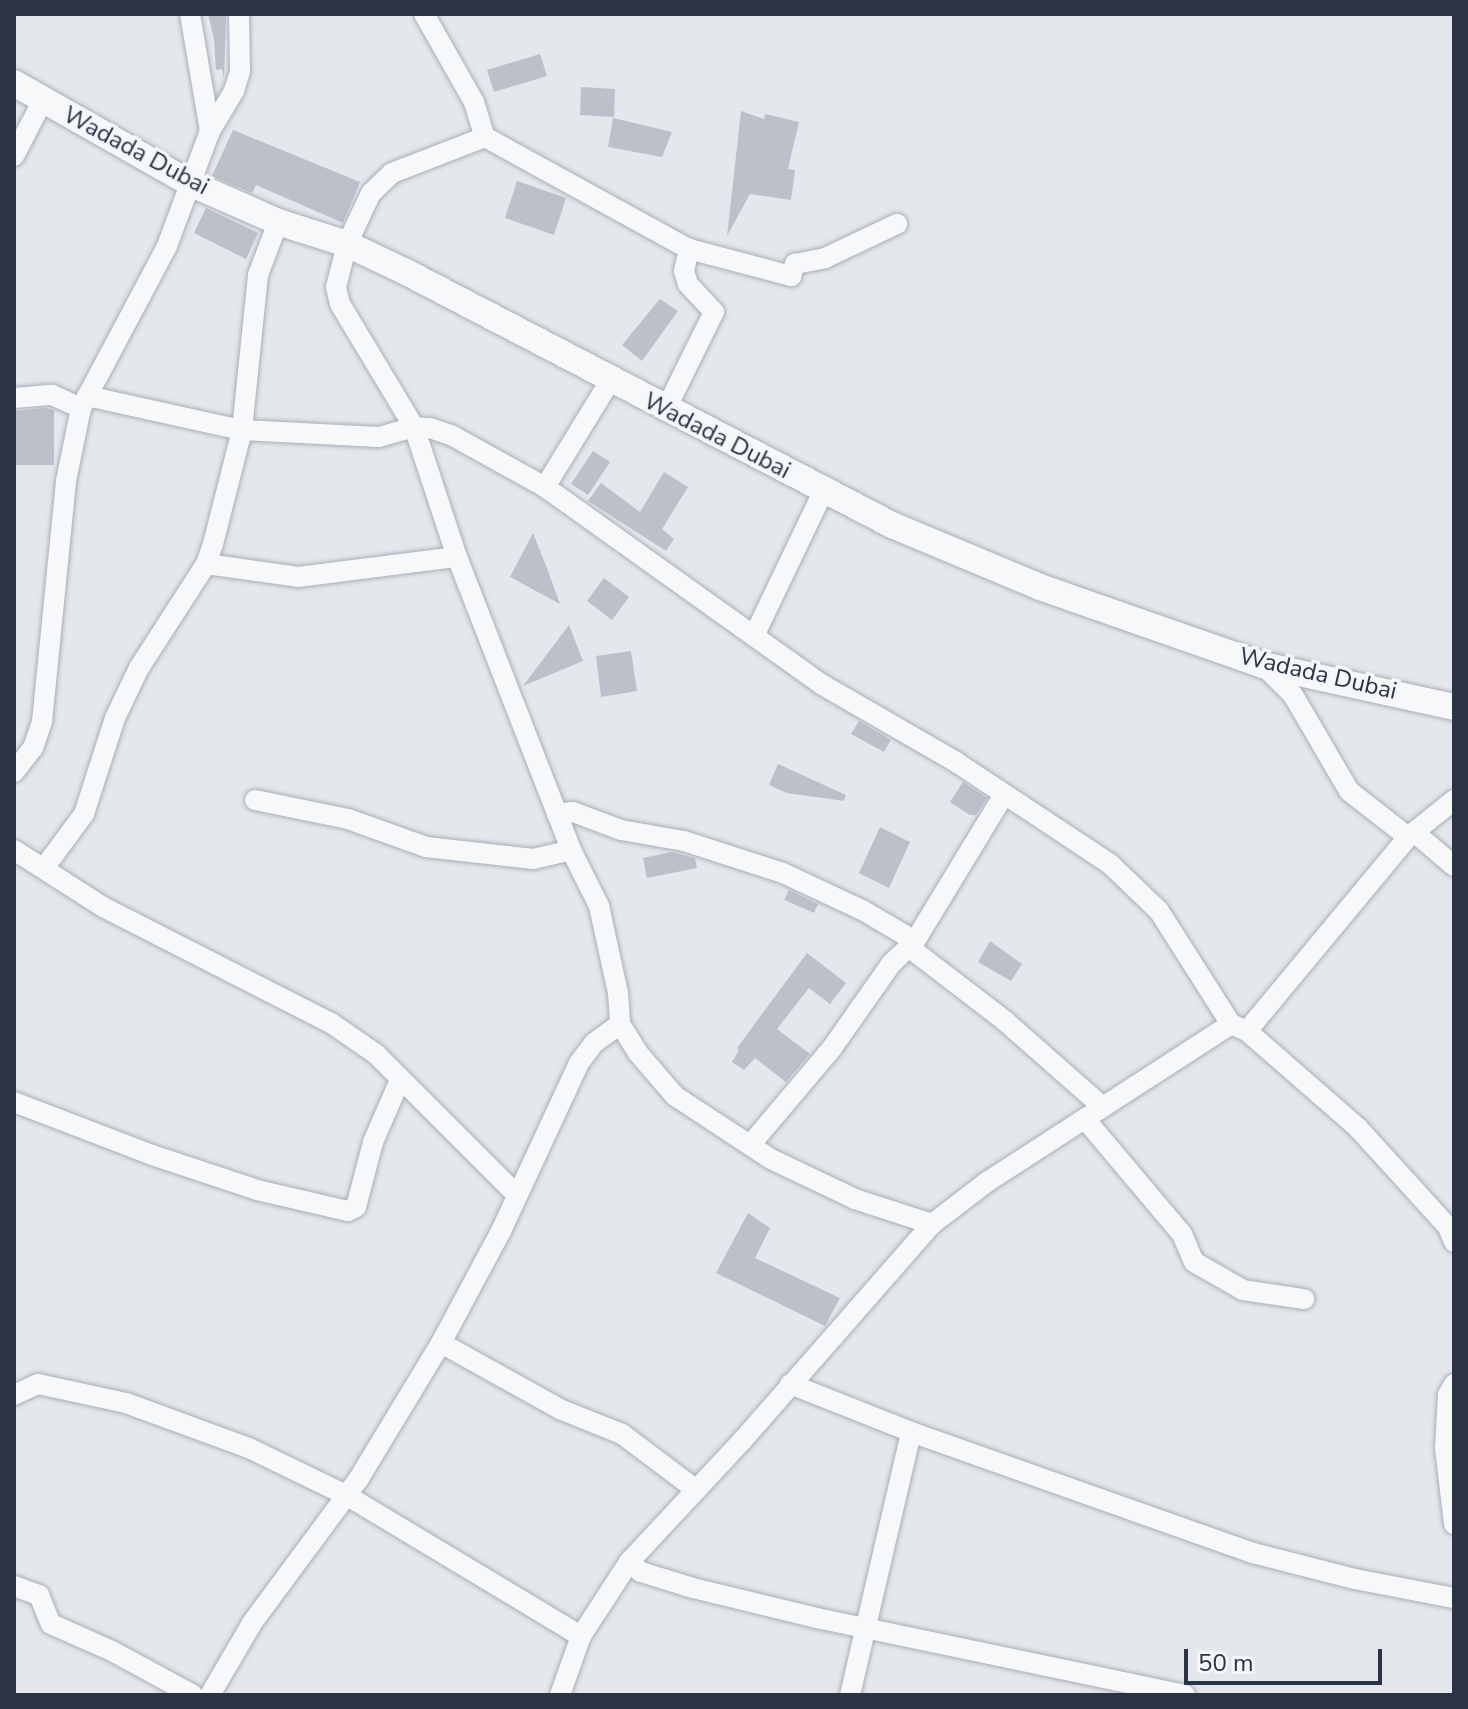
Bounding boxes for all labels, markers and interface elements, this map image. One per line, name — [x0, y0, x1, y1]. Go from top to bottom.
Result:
street label: Wadada Dubai — [58, 101, 214, 201]
street label: Wadada Dubai — [639, 387, 795, 485]
street label: Wadada Dubai — [1236, 642, 1400, 706]
scale bar — [1188, 1633, 1386, 1683]
text: 50 m — [1198, 1647, 1254, 1679]

